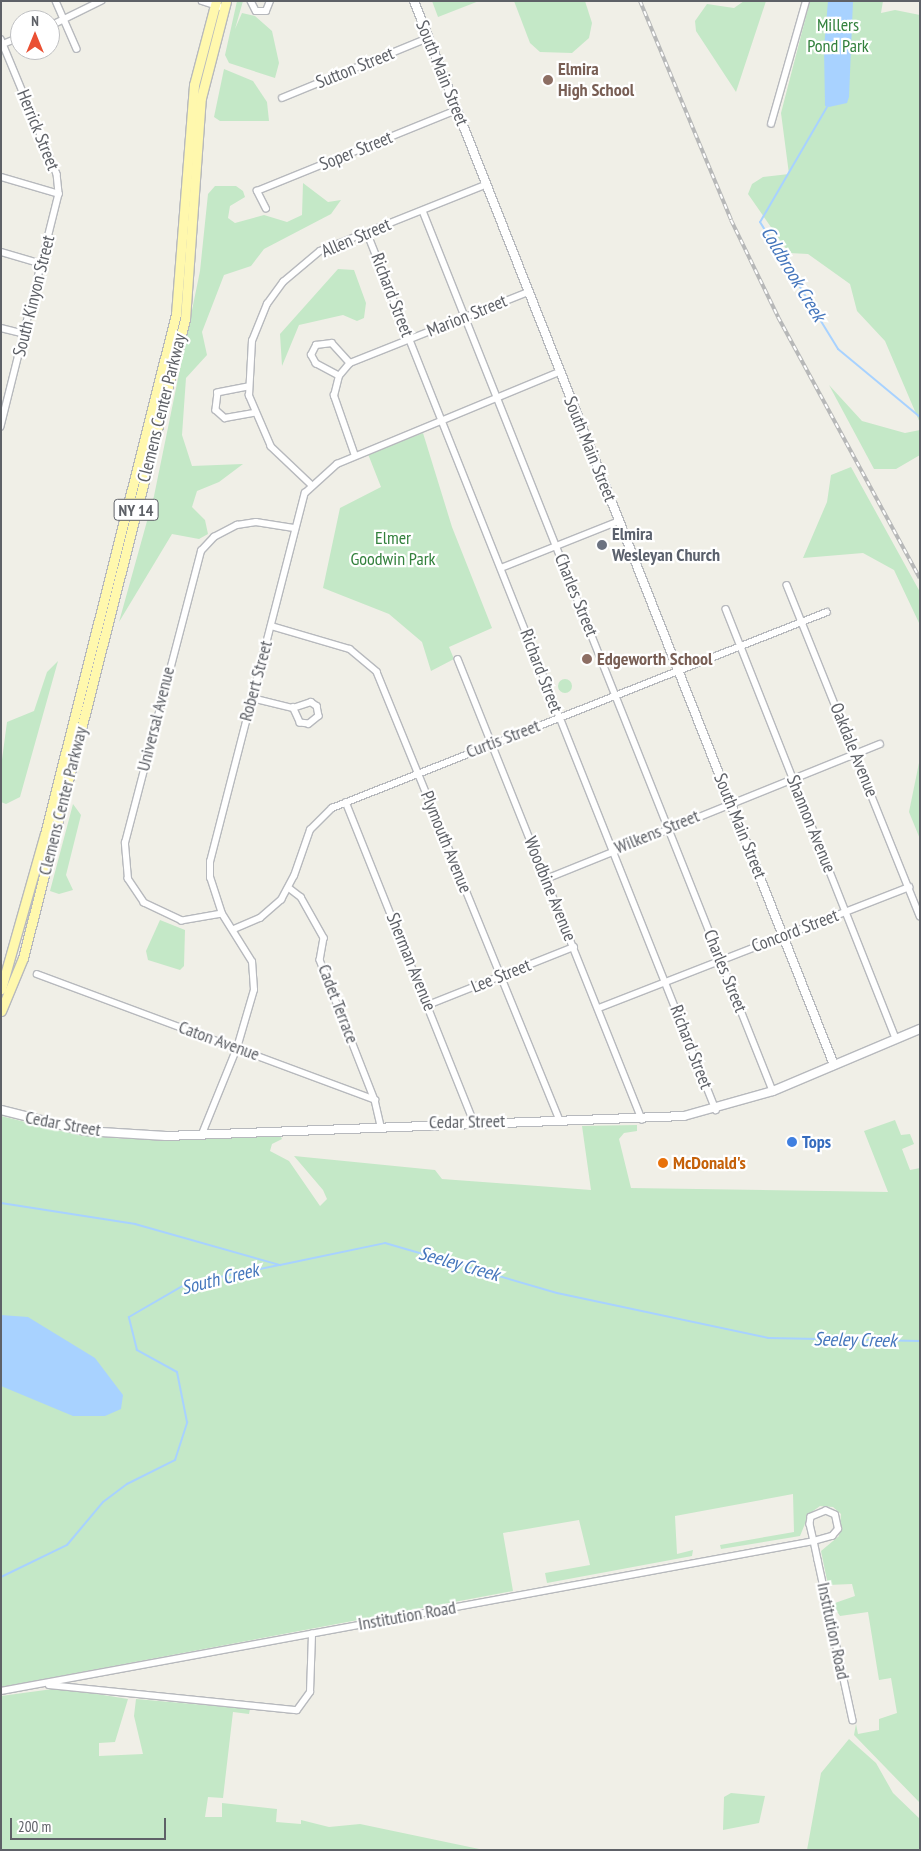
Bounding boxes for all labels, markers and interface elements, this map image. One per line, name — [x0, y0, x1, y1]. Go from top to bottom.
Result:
north arrow — [10, 10, 60, 60]
text: N — [31, 12, 39, 30]
park label: Millers Pond Park — [807, 15, 869, 58]
street label: South Main Street — [411, 17, 473, 129]
street label: Sutton Street — [313, 43, 397, 93]
place label: Elmira High School — [558, 59, 634, 102]
marker: Elmira High School — [542, 74, 554, 86]
street label: Herrick Street — [12, 86, 64, 174]
street label: Soper Street — [316, 127, 396, 175]
street label: Allen Street — [318, 214, 394, 262]
water label: Coldbrook Creek — [756, 222, 830, 326]
street label: South Kinyon Street — [8, 233, 60, 359]
street label: Richard Street — [366, 250, 418, 340]
street label: Marion Street — [424, 290, 510, 342]
street label: Clemens Center Parkway — [133, 332, 191, 484]
street label: South Main Street — [559, 393, 621, 505]
road number: NY 14 — [112, 496, 160, 524]
place label: Elmira Wesleyan Church — [612, 524, 720, 566]
park label: Elmer Goodwin Park — [350, 528, 436, 570]
marker: Elmira Wesleyan Church — [596, 539, 608, 551]
street label: Charles Street — [550, 551, 602, 639]
street label: Richard Street — [515, 626, 567, 716]
street label: Robert Street — [235, 638, 277, 724]
place label: Edgeworth School — [597, 648, 712, 670]
marker: Edgeworth School — [581, 653, 593, 665]
street label: Universal Avenue — [133, 664, 179, 774]
street label: Oakdale Avenue — [825, 700, 883, 800]
street label: Curtis Street — [463, 715, 543, 763]
street label: Clemens Center Parkway — [34, 725, 92, 877]
street label: South Main Street — [709, 770, 771, 882]
street label: Shannon Avenue — [782, 772, 840, 876]
street label: Plymouth Avenue — [416, 788, 476, 896]
street label: Wilkens Street — [611, 805, 703, 859]
street label: Woodbine Avenue — [519, 833, 581, 945]
street label: Concord Street — [749, 905, 841, 957]
street label: Sherman Avenue — [381, 910, 441, 1014]
street label: Charles Street — [699, 927, 751, 1015]
street label: Lee Street — [468, 954, 534, 998]
street label: Cadet Terrace — [313, 961, 363, 1047]
street label: Richard Street — [665, 1002, 717, 1092]
street label: Caton Avenue — [175, 1016, 263, 1066]
street label: Cedar Street — [24, 1107, 102, 1141]
street label: Cedar Street — [429, 1111, 505, 1133]
place label: Tops — [802, 1131, 831, 1153]
marker: Tops — [786, 1136, 798, 1148]
place label: McDonald's — [673, 1152, 746, 1174]
marker: McDonald's — [657, 1157, 669, 1169]
water label: Seeley Creek — [416, 1242, 502, 1286]
water label: South Creek — [179, 1258, 261, 1300]
water label: Seeley Creek — [813, 1328, 897, 1352]
street label: Institution Road — [812, 1580, 854, 1682]
street label: Institution Road — [356, 1597, 458, 1635]
scale bar — [12, 1808, 169, 1840]
text: 200 m — [18, 1817, 51, 1836]

